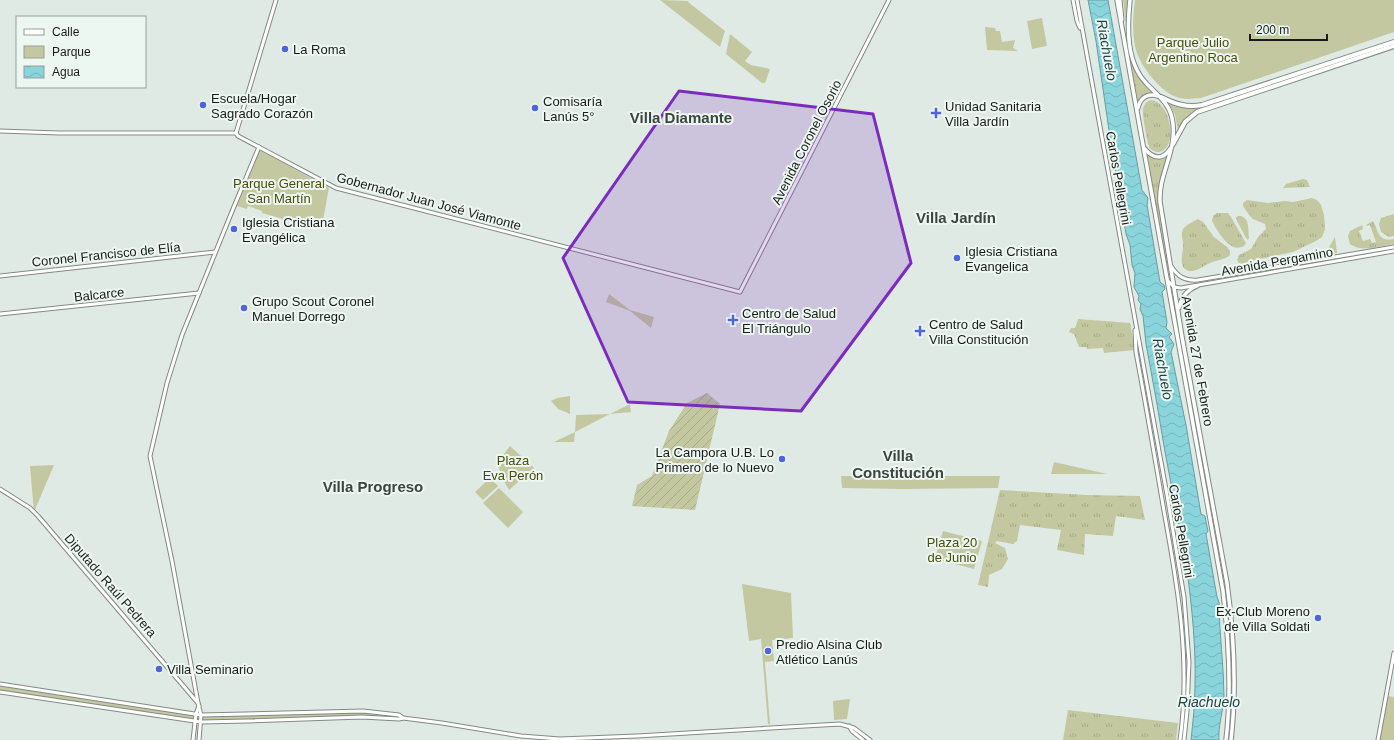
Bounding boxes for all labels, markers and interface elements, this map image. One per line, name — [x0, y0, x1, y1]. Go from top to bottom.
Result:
legend — [16, 16, 146, 88]
scale bar — [1250, 16, 1327, 42]
water label: Riachuelo — [1094, 18, 1120, 82]
text: 200 m — [1256, 23, 1289, 37]
text: Calle — [52, 25, 80, 39]
park label: Parque Julio Argentino Roca — [1148, 35, 1239, 65]
place label: La Roma — [293, 42, 347, 57]
marker: La Roma — [280, 44, 290, 54]
text: Parque — [52, 45, 91, 59]
text: Agua — [52, 65, 80, 79]
street label: Avenida Coronel Osorio — [768, 77, 844, 207]
place label: Escuela/Hogar Sagrado Corazón — [211, 91, 313, 121]
place label: Comisaría Lanús 5° — [543, 94, 603, 124]
place label: Unidad Sanitaria Villa Jardín — [945, 99, 1042, 129]
marker: Escuela/Hogar Sagrado Corazón — [198, 100, 208, 110]
marker: Comisaría Lanús 5° — [530, 103, 540, 113]
marker: Unidad Sanitaria Villa Jardín — [930, 107, 942, 119]
district label: Villa Diamante — [630, 109, 732, 126]
street label: Carlos Pellegrini — [1103, 130, 1134, 226]
street label: Gobernador Juan José Viamonte — [335, 170, 523, 233]
park label: Parque General San Martín — [233, 176, 325, 206]
district label: Villa Jardín — [916, 209, 996, 226]
place label: Iglesia Cristiana Evangélica — [242, 215, 335, 245]
marker: Iglesia Cristiana Evangélica — [229, 224, 239, 234]
street label: Coronel Francisco de Elía — [31, 239, 182, 270]
place label: Iglesia Cristiana Evangelica — [965, 244, 1058, 274]
street label: Avenida Pergamino — [1220, 244, 1334, 279]
marker: Iglesia Cristiana Evangelica — [952, 253, 962, 263]
street label: Balcarce — [73, 284, 125, 305]
place label: Grupo Scout Coronel Manuel Dorrego — [252, 294, 374, 324]
street label: Avenida 27 de Febrero — [1179, 295, 1216, 427]
marker: Grupo Scout Coronel Manuel Dorrego — [239, 303, 249, 313]
place label: Centro de Salud El Triángulo — [742, 306, 836, 336]
marker: Centro de Salud El Triángulo — [727, 314, 739, 326]
place label: Centro de Salud Villa Constitución — [929, 317, 1028, 347]
marker: Centro de Salud Villa Constitución — [914, 325, 926, 337]
water label: Riachuelo — [1150, 337, 1176, 401]
place label: La Campora U.B. Lo Primero de lo Nuevo — [655, 445, 774, 475]
district label: Villa Constitución — [852, 447, 944, 481]
park label: Plaza Eva Perón — [483, 453, 543, 483]
marker: La Campora U.B. Lo Primero de lo Nuevo — [777, 454, 787, 464]
district label: Villa Progreso — [323, 478, 423, 495]
street label: Carlos Pellegrini — [1166, 483, 1197, 579]
street label: Diputado Raúl Pedrera — [62, 531, 160, 641]
park label: Plaza 20 de Junio — [927, 535, 977, 565]
place label: Ex-Club Moreno de Villa Soldati — [1216, 604, 1310, 634]
marker: Ex-Club Moreno de Villa Soldati — [1313, 613, 1323, 623]
place label: Predio Alsina Club Atlético Lanús — [776, 637, 882, 667]
marker: Predio Alsina Club Atlético Lanús — [763, 646, 773, 656]
place label: Villa Seminario — [167, 662, 253, 677]
marker: Villa Seminario — [154, 664, 164, 674]
water label: Riachuelo — [1178, 694, 1240, 710]

